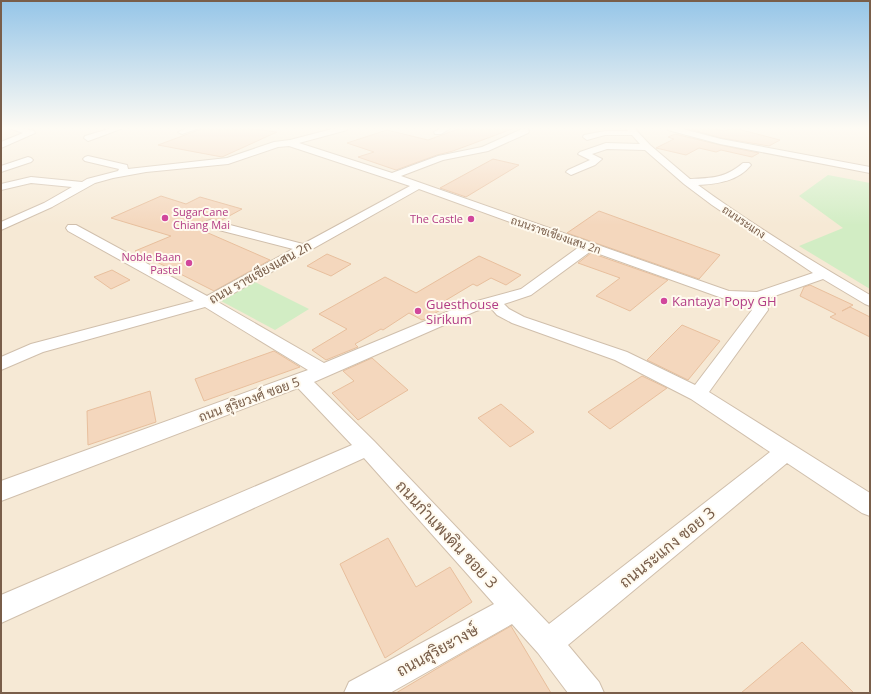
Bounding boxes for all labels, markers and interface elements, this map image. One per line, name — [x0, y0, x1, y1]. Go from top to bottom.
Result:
street label: ถนนระแกง — [720, 202, 769, 242]
place label: SugarCane Chiang Mai — [173, 204, 230, 232]
place label: The Castle — [410, 211, 463, 226]
street label: ถนนราชเชียงแสน 2ก — [509, 212, 603, 257]
marker: SugarCane Chiang Mai — [160, 213, 170, 223]
marker: The Castle — [466, 214, 476, 224]
street label: ถนน ราชเชียงแสน 2ก — [205, 236, 315, 308]
place label: Noble Baan Pastel — [121, 249, 181, 277]
marker: Noble Baan Pastel — [184, 258, 194, 268]
place label: Kantaya Popy GH — [672, 292, 777, 310]
place label: Guesthouse Sirikum — [426, 295, 499, 328]
marker: Kantaya Popy GH — [659, 296, 669, 306]
marker: Guesthouse Sirikum — [413, 306, 423, 316]
street label: ถนน สุริยวงศ์ ซอย 5 — [196, 372, 302, 427]
street label: ถนนกำแพงดิน ซอย 3 — [391, 475, 503, 593]
street label: ถนนระแกง ซอย 3 — [614, 501, 720, 593]
street label: ถนนสุริยะางษ์ — [392, 618, 482, 682]

